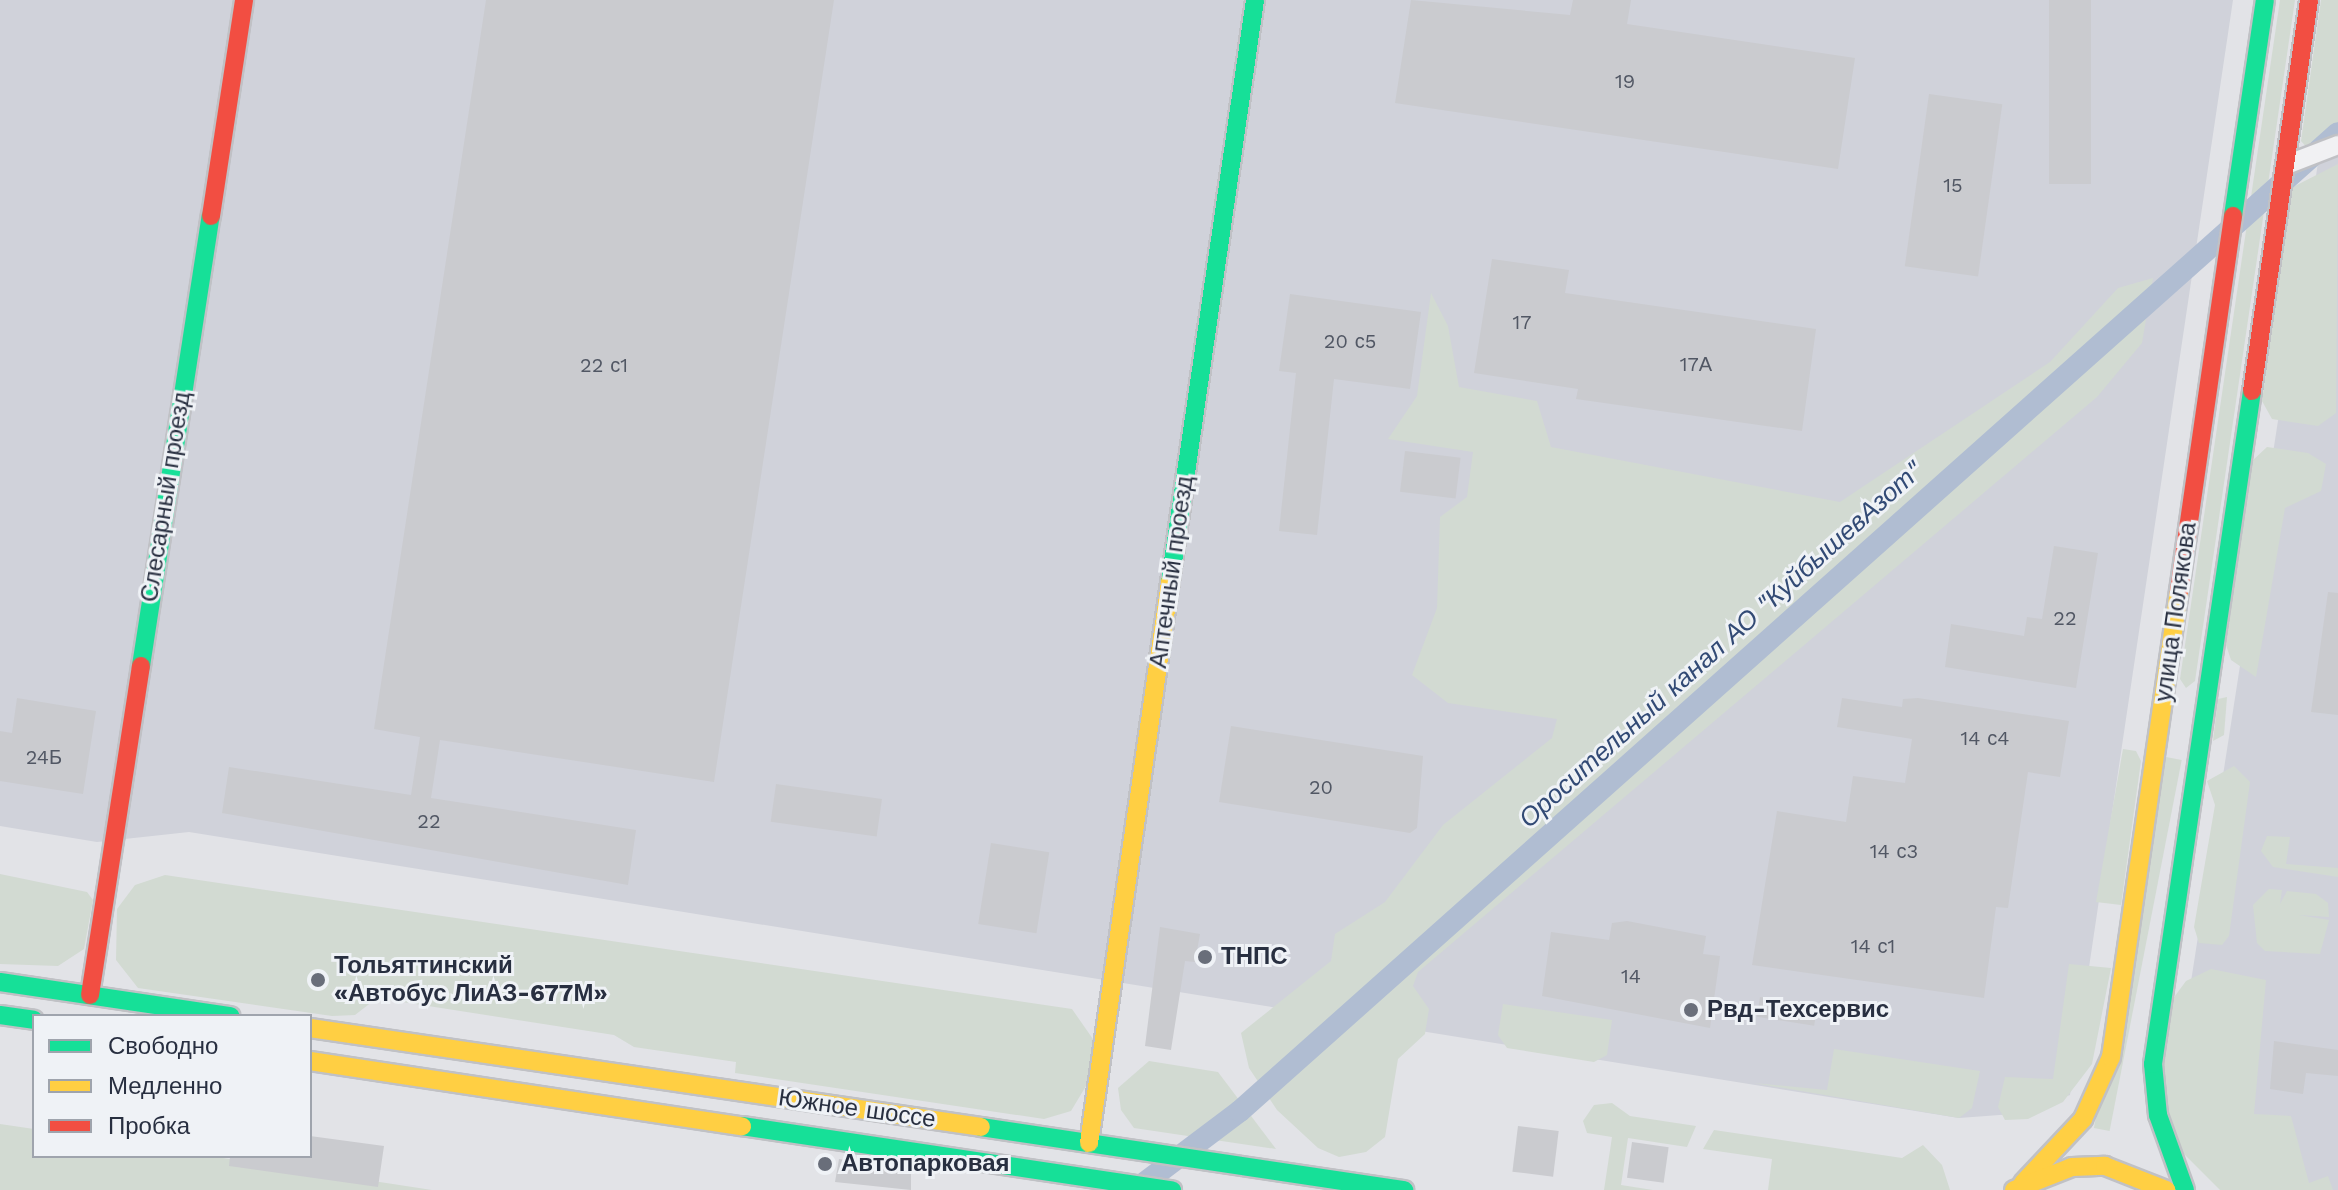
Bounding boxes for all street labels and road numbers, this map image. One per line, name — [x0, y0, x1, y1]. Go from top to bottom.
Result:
street label: Слесарный проезд — [135, 390, 197, 604]
street label: Аптечный проезд — [1144, 474, 1200, 670]
street label: улица Полякова — [2149, 520, 2203, 704]
street label: Южное шоссе — [777, 1084, 937, 1134]

